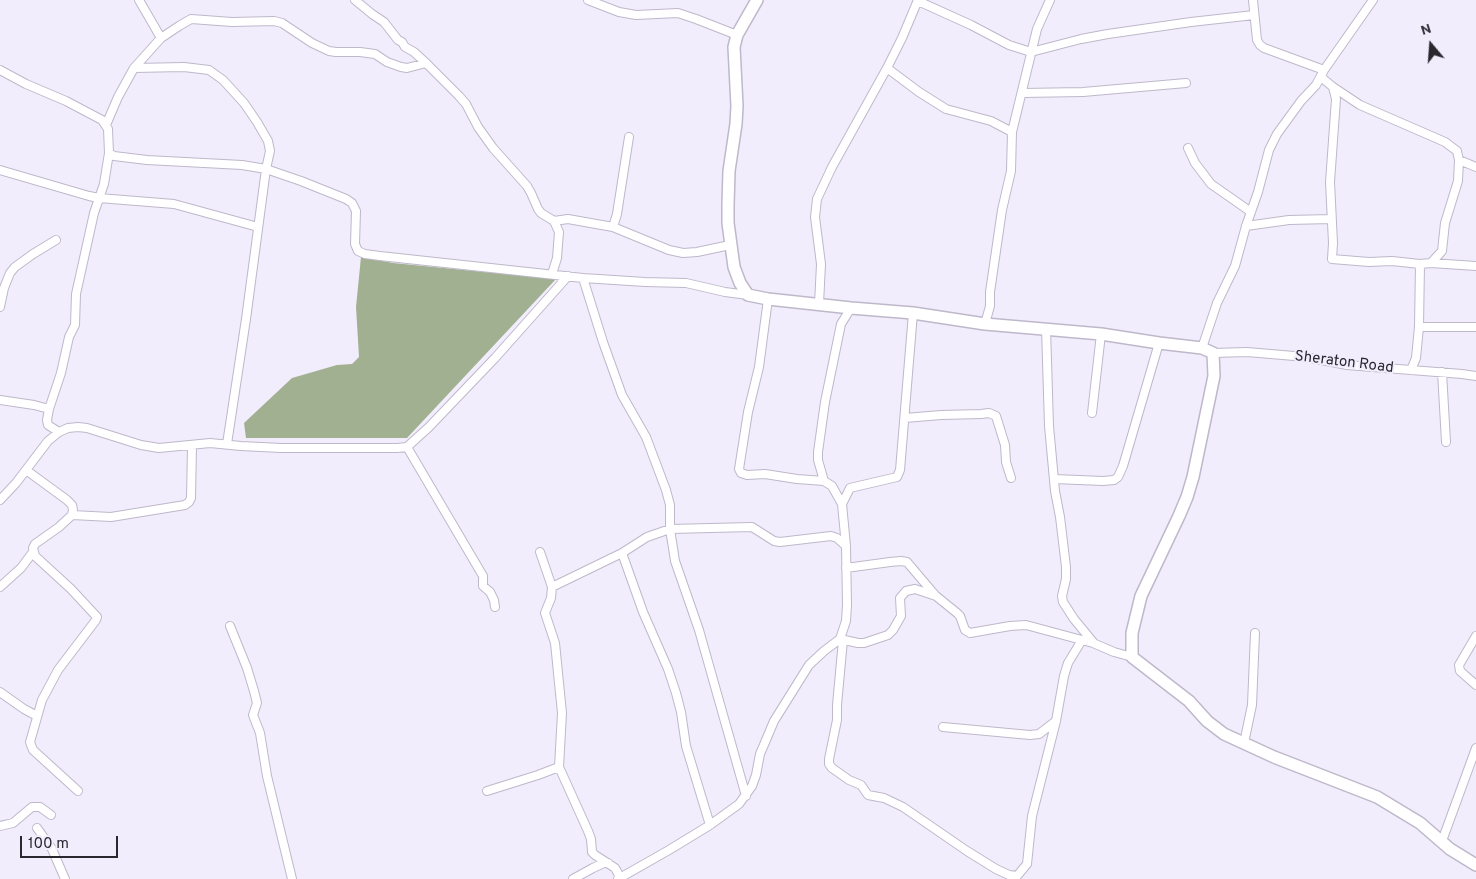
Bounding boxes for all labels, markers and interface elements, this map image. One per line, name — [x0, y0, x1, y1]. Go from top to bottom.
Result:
north arrow — [1406, 20, 1456, 70]
text: N — [1419, 21, 1434, 40]
street label: Sheraton Road — [1293, 348, 1395, 378]
scale bar — [22, 826, 120, 858]
text: 100 m — [28, 835, 69, 854]

